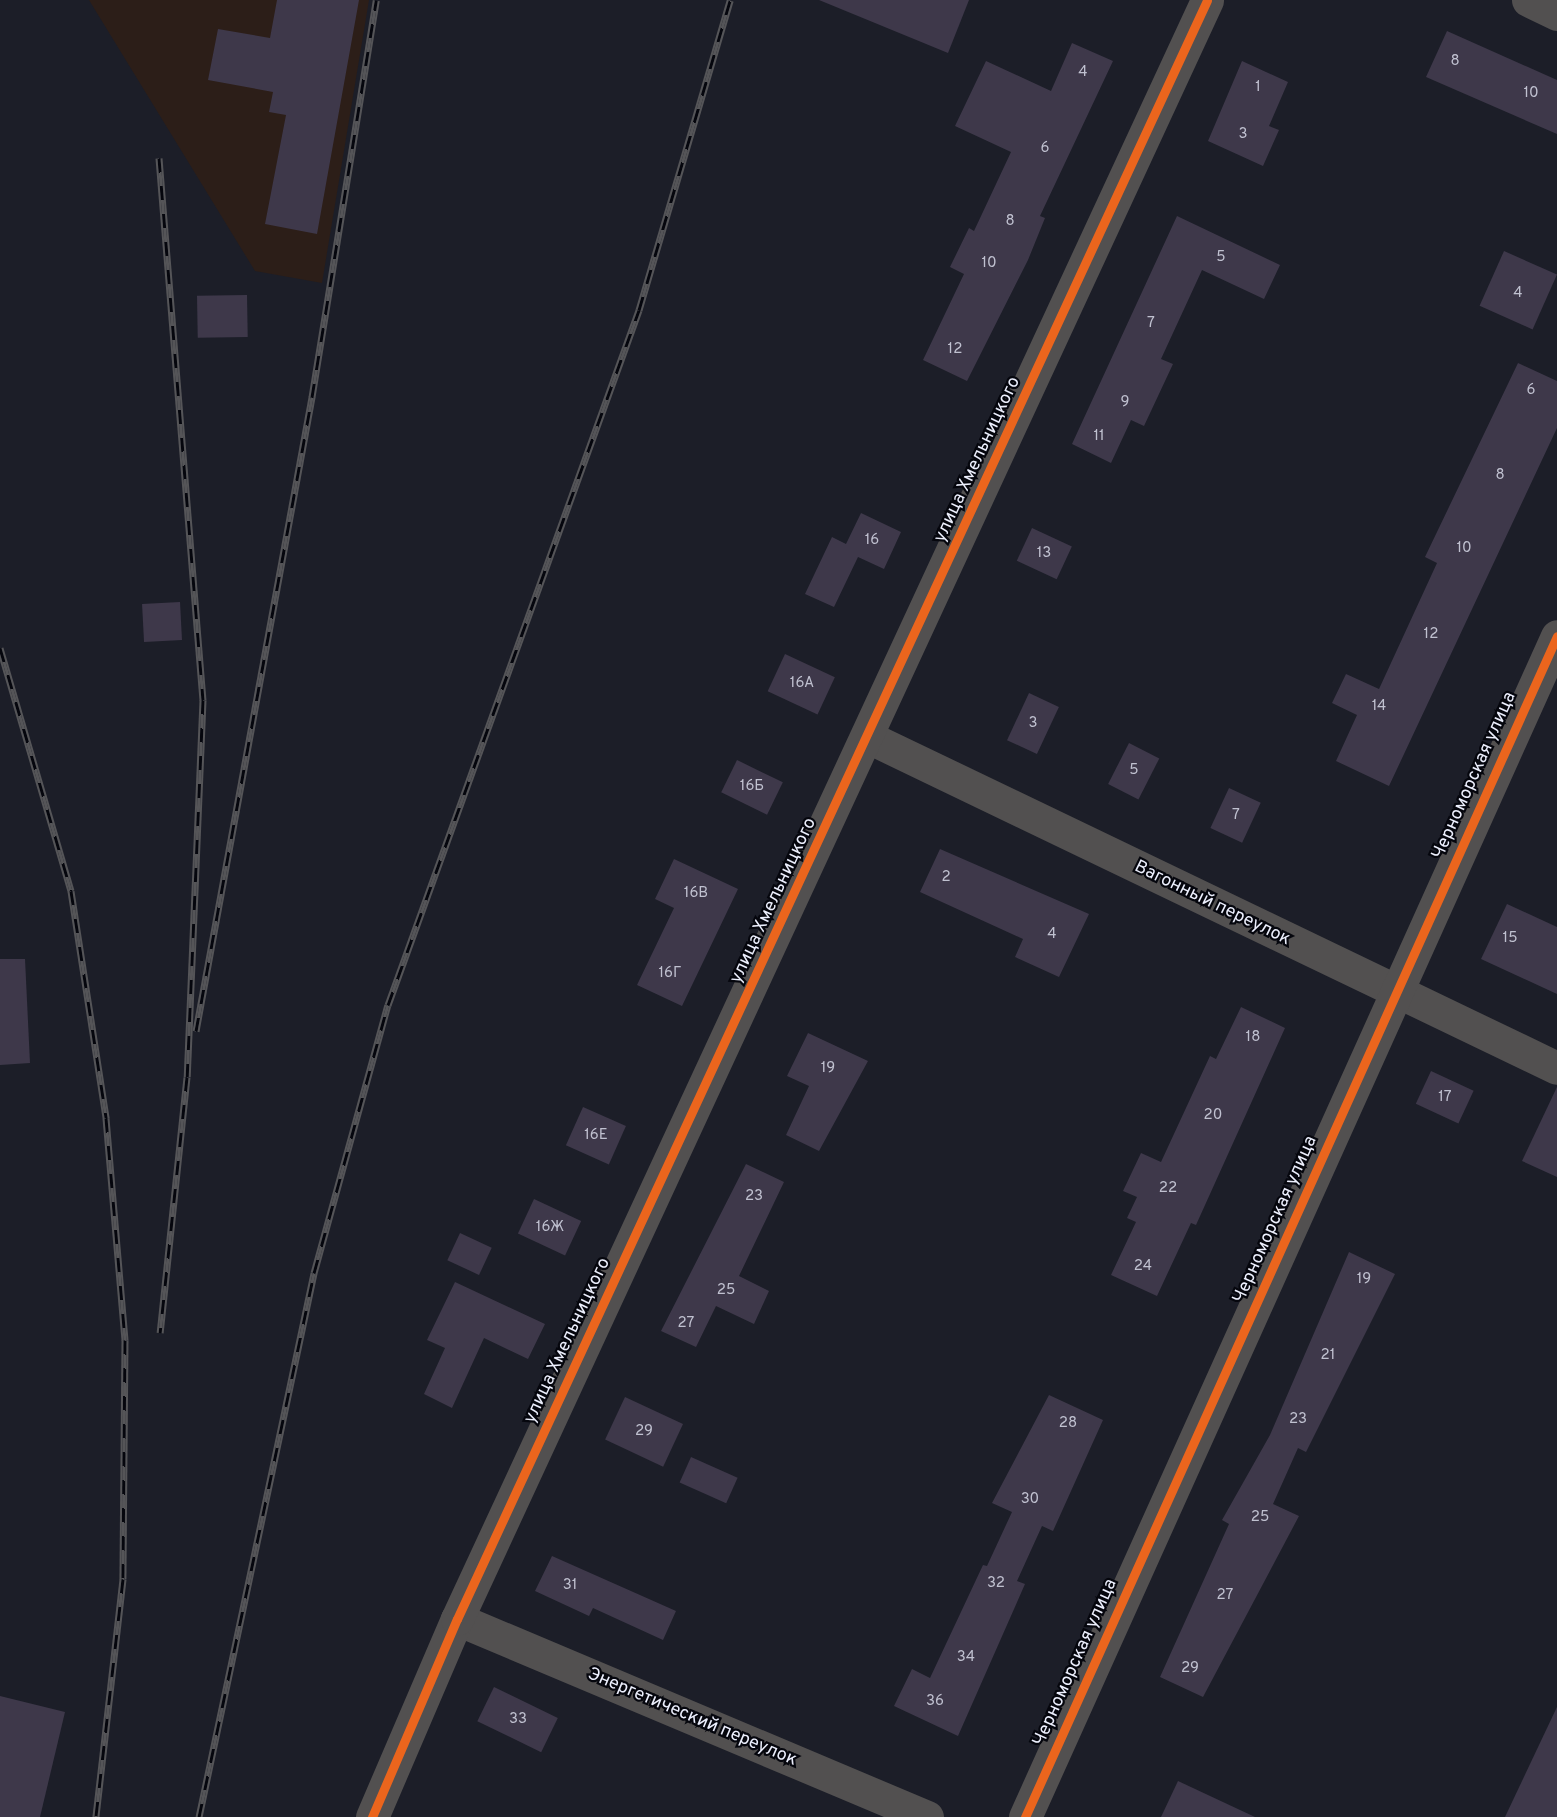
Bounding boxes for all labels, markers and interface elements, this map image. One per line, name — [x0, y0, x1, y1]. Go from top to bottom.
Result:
house number: 8 — [1450, 53, 1460, 71]
house number: 4 — [1078, 64, 1088, 82]
house number: 1 — [1255, 79, 1261, 97]
house number: 10 — [1523, 85, 1539, 103]
house number: 3 — [1238, 126, 1248, 144]
house number: 6 — [1041, 140, 1049, 158]
house number: 8 — [1005, 213, 1015, 231]
house number: 5 — [1216, 249, 1226, 267]
house number: 10 — [981, 255, 997, 273]
house number: 4 — [1513, 285, 1523, 303]
house number: 7 — [1147, 315, 1155, 333]
house number: 12 — [948, 341, 962, 359]
street label: улица Хмельницкого — [930, 374, 1026, 546]
house number: 6 — [1527, 382, 1535, 400]
house number: 9 — [1121, 394, 1129, 412]
house number: 11 — [1093, 428, 1105, 446]
house number: 8 — [1495, 467, 1505, 485]
house number: 16 — [865, 532, 879, 550]
house number: 10 — [1456, 540, 1472, 558]
house number: 13 — [1037, 545, 1051, 563]
house number: 12 — [1424, 626, 1438, 644]
house number: 16А — [790, 675, 814, 693]
street label: Черноморская улица — [1428, 689, 1522, 863]
house number: 14 — [1372, 698, 1386, 716]
house number: 3 — [1028, 715, 1038, 733]
house number: 5 — [1129, 762, 1139, 780]
house number: 16Б — [740, 778, 764, 796]
house number: 7 — [1232, 807, 1240, 825]
street label: улица Хмельницкого — [726, 815, 822, 987]
street label: Вагонный переулок — [1130, 857, 1294, 951]
house number: 2 — [941, 869, 951, 887]
house number: 16В — [684, 885, 708, 903]
house number: 4 — [1047, 926, 1057, 944]
house number: 15 — [1503, 930, 1517, 948]
house number: 16Г — [658, 965, 682, 983]
house number: 18 — [1246, 1029, 1260, 1047]
house number: 19 — [821, 1060, 835, 1078]
house number: 17 — [1438, 1089, 1452, 1107]
house number: 20 — [1204, 1107, 1222, 1125]
house number: 16Е — [584, 1127, 608, 1145]
street label: Черноморская улица — [1229, 1133, 1323, 1307]
house number: 22 — [1159, 1180, 1177, 1198]
house number: 23 — [745, 1188, 763, 1206]
house number: 16Ж — [536, 1219, 564, 1237]
street label: улица Хмельницкого — [520, 1255, 616, 1427]
house number: 24 — [1134, 1258, 1152, 1276]
house number: 19 — [1357, 1271, 1371, 1289]
house number: 25 — [717, 1282, 735, 1300]
house number: 27 — [678, 1315, 694, 1333]
house number: 21 — [1321, 1347, 1335, 1365]
house number: 23 — [1289, 1411, 1307, 1429]
house number: 28 — [1059, 1415, 1077, 1433]
house number: 29 — [635, 1423, 653, 1441]
house number: 30 — [1021, 1491, 1039, 1509]
house number: 25 — [1251, 1509, 1269, 1527]
house number: 32 — [987, 1575, 1005, 1593]
street label: Черноморская улица — [1029, 1576, 1123, 1750]
house number: 31 — [563, 1577, 577, 1595]
house number: 27 — [1217, 1587, 1233, 1605]
house number: 34 — [957, 1649, 975, 1667]
house number: 29 — [1181, 1660, 1199, 1678]
street label: Энергетический переулок — [584, 1664, 800, 1772]
house number: 36 — [926, 1693, 944, 1711]
house number: 33 — [509, 1711, 527, 1729]

